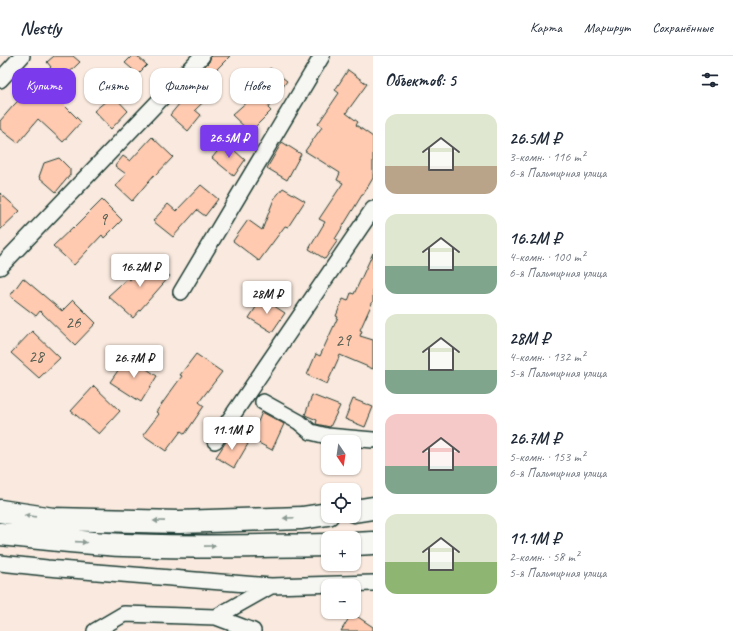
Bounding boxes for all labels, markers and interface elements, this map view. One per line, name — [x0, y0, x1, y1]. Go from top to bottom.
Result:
text: Nestly — [20, 16, 61, 40]
text: Карта — [530, 19, 562, 36]
text: Маршрут — [584, 19, 630, 36]
text: Сохранённые — [652, 19, 713, 36]
chip: Купить — [12, 68, 76, 104]
chip: Снять — [84, 68, 142, 104]
chip: Фильтры — [150, 68, 222, 104]
chip: Новое — [230, 68, 284, 104]
icon: filters — [699, 69, 721, 91]
text: Объектов: 5 — [385, 70, 456, 91]
pin: 26.5M ₽ — [192, 125, 266, 159]
text: 26.5M ₽ — [509, 128, 561, 149]
text: 26.5M ₽ — [209, 130, 249, 146]
icon: home — [417, 130, 465, 178]
text: 3-комн. · 116 m² — [509, 149, 585, 165]
text: 6-я Пальмирная улица — [509, 165, 607, 181]
house number: 9 — [99, 209, 108, 230]
text: 16.2M ₽ — [509, 228, 561, 249]
icon: home — [417, 230, 465, 278]
text: 4-комн. · 100 m² — [509, 249, 585, 265]
pin: 16.2M ₽ — [103, 254, 177, 288]
text: 16.2M ₽ — [120, 259, 160, 275]
text: 6-я Пальмирная улица — [509, 265, 607, 281]
pin: 28M ₽ — [239, 281, 295, 315]
text: 28M ₽ — [251, 286, 283, 302]
house number: 26 — [65, 312, 82, 333]
text: 28M ₽ — [509, 328, 550, 349]
house number: 29 — [335, 330, 352, 351]
icon: home — [417, 330, 465, 378]
pin: 26.7M ₽ — [97, 345, 171, 379]
house number: 28 — [28, 346, 46, 367]
text: 4-комн. · 132 m² — [509, 349, 585, 365]
text: 26.7M ₽ — [114, 350, 154, 366]
text: 5-я Пальмирная улица — [509, 365, 607, 381]
pin: 11.1M ₽ — [195, 417, 269, 451]
text: 11.1M ₽ — [212, 422, 252, 438]
text: 26.7M ₽ — [509, 428, 561, 449]
icon: home — [417, 430, 465, 478]
north arrow — [321, 435, 361, 475]
map controls — [321, 435, 361, 619]
text: 5-комн. · 153 m² — [509, 449, 585, 465]
text: 6-я Пальмирная улица — [509, 465, 607, 481]
button: locate — [321, 483, 361, 523]
one-way arrow — [24, 513, 36, 519]
one-way arrow — [282, 515, 295, 521]
one-way arrow — [153, 518, 165, 525]
text: 11.1M ₽ — [509, 528, 561, 549]
icon: home — [417, 530, 465, 578]
button: + — [321, 531, 361, 571]
one-way arrow — [75, 538, 87, 545]
one-way arrow — [204, 543, 217, 549]
text: 2-комн. · 58 m² — [509, 549, 579, 565]
text: 5-я Пальмирная улица — [509, 565, 607, 581]
button: − — [321, 579, 361, 619]

